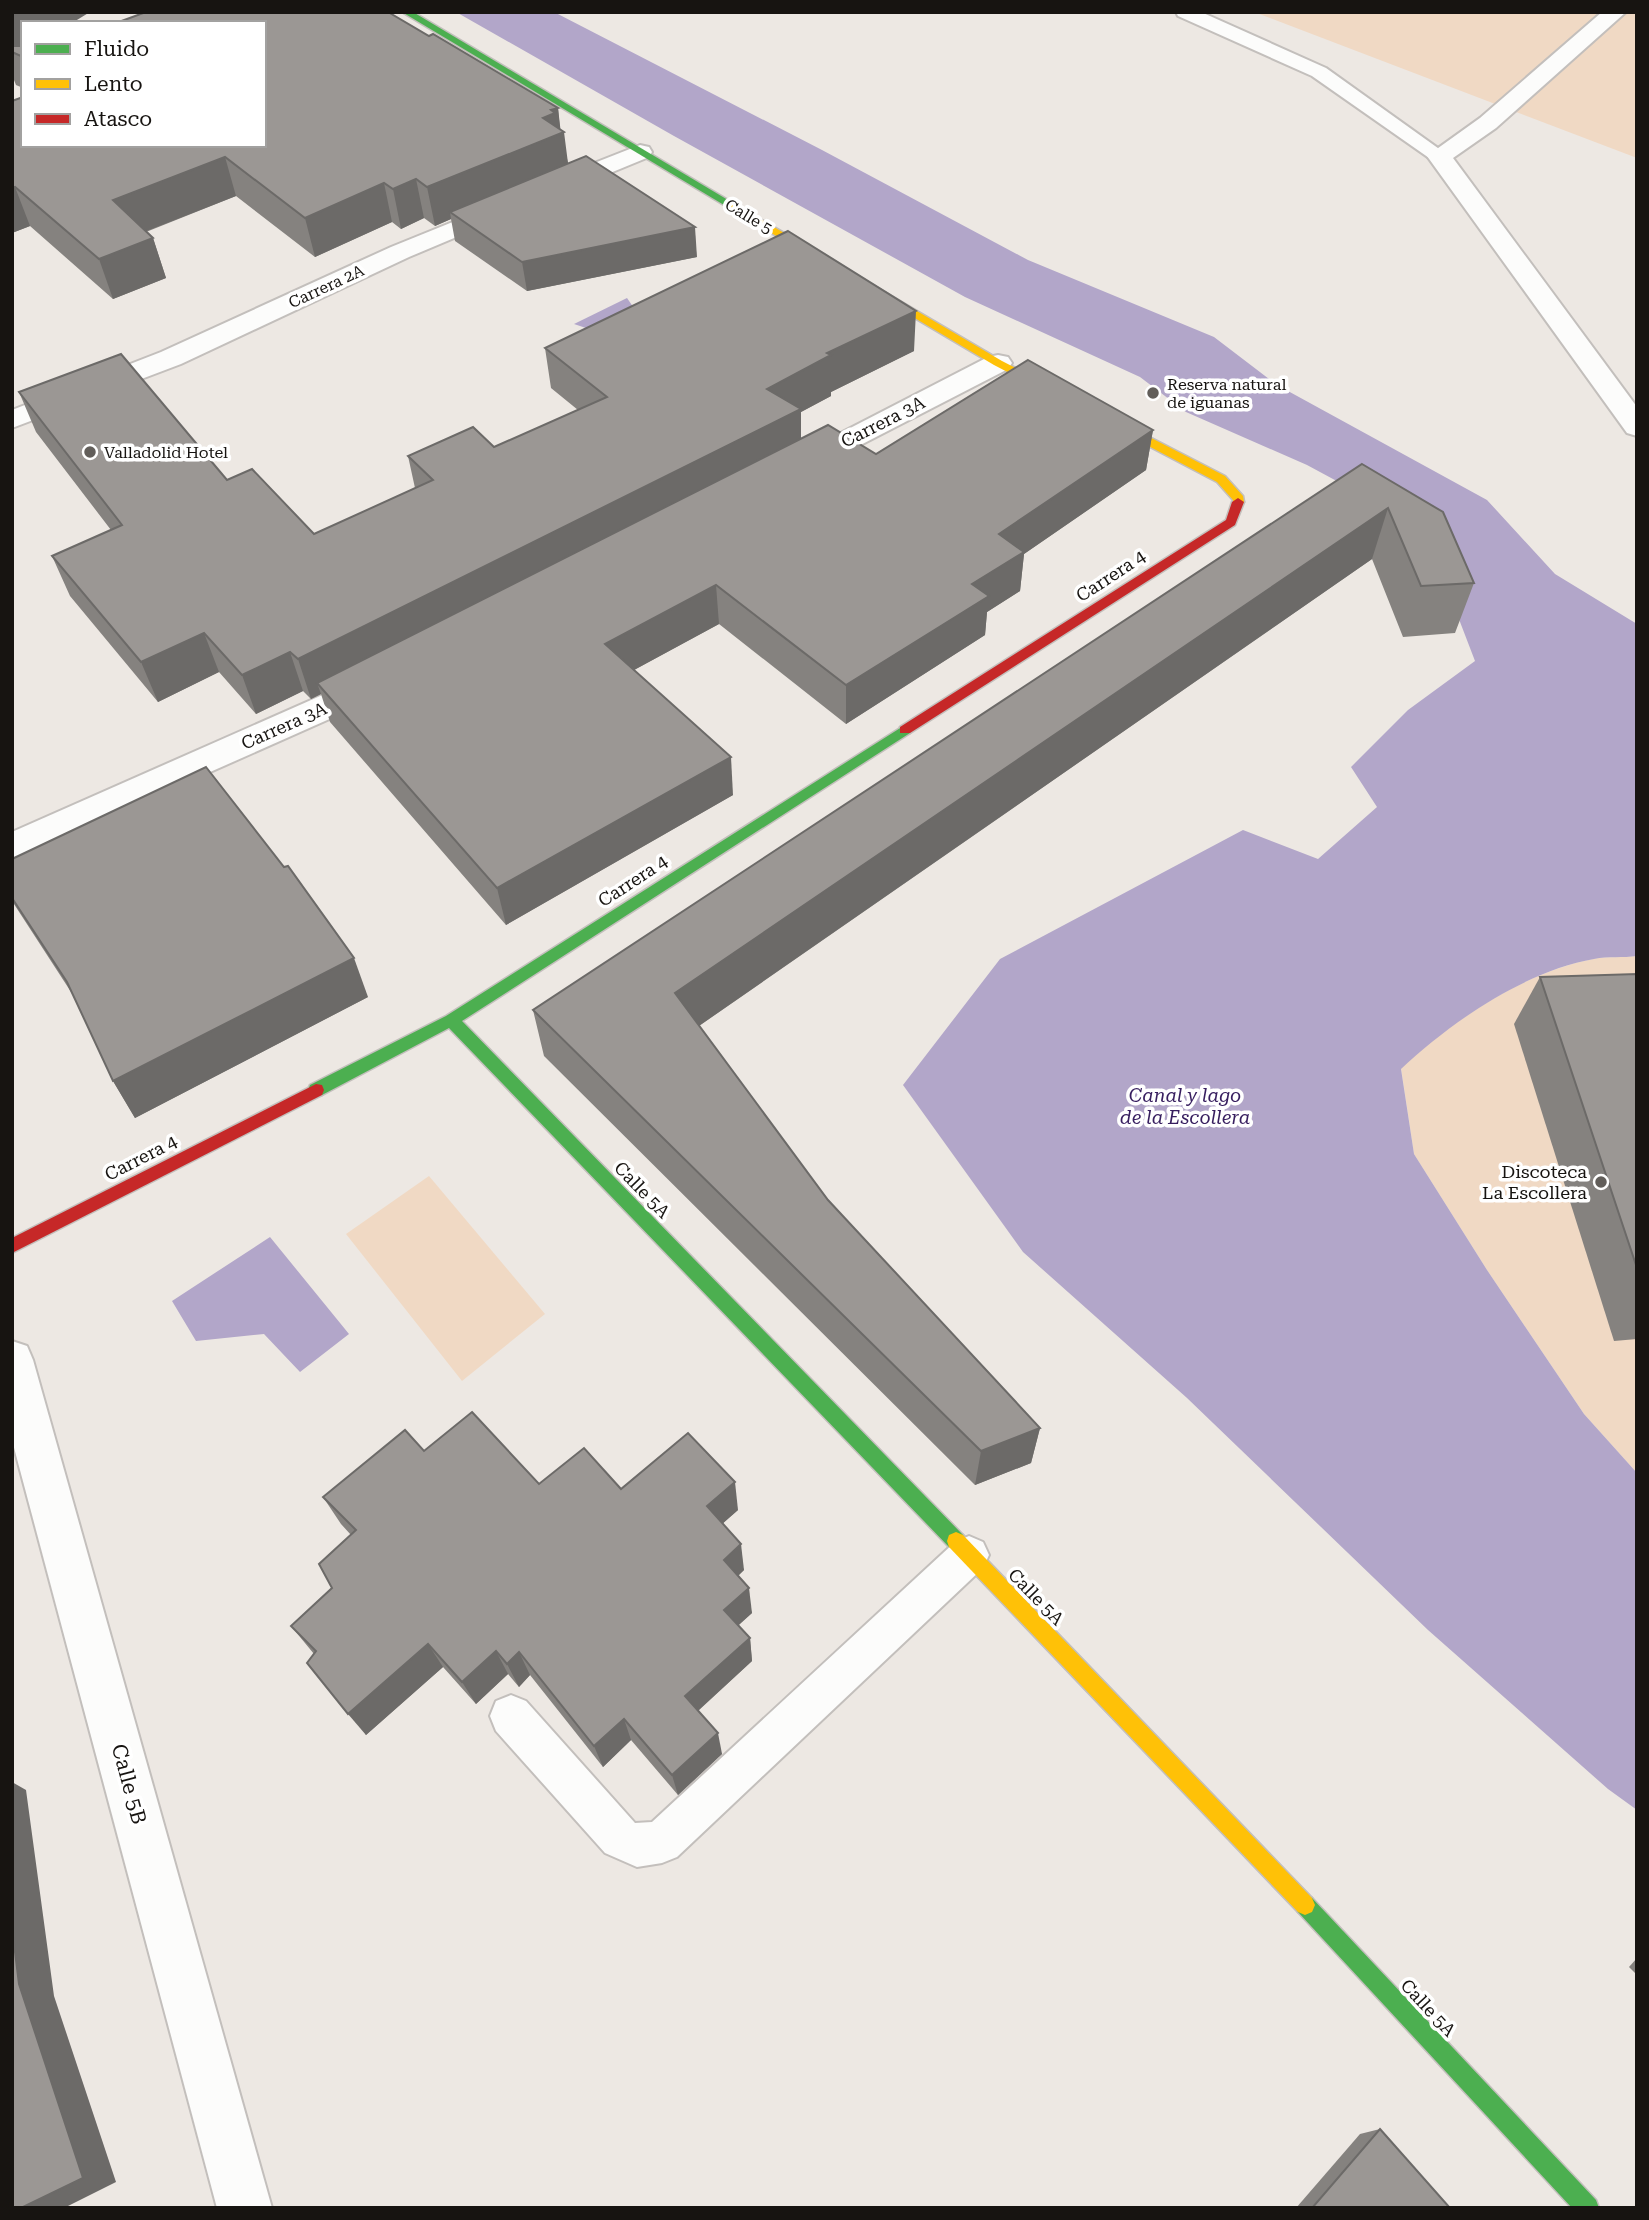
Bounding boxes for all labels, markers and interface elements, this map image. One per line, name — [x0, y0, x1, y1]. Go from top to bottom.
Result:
legend — [21, 21, 266, 147]
text: Fluido — [84, 37, 149, 61]
text: Lento — [84, 72, 143, 96]
text: Atasco — [84, 107, 152, 131]
street label: Calle 5 — [722, 195, 776, 238]
street label: Carrera 2A — [285, 260, 368, 312]
place label: Reserva natural de iguanas — [1167, 375, 1286, 412]
marker: Reserva natural de iguanas — [1145, 385, 1161, 401]
street label: Carrera 3A — [837, 391, 929, 452]
place label: Valladolid Hotel — [104, 443, 228, 462]
marker: Valladolid Hotel — [82, 444, 98, 460]
street label: Carrera 4 — [1072, 545, 1149, 606]
street label: Carrera 3A — [238, 697, 330, 754]
street label: Carrera 4 — [594, 850, 671, 911]
water label: Canal y lago de la Escollera — [1120, 1084, 1250, 1129]
street label: Carrera 4 — [101, 1130, 181, 1185]
street label: Calle 5A — [610, 1157, 675, 1223]
place label: Discoteca La Escollera — [1482, 1161, 1587, 1203]
marker: Discoteca La Escollera — [1593, 1174, 1609, 1190]
street label: Calle 5A — [1004, 1564, 1069, 1630]
street label: Calle 5B — [107, 1741, 151, 1827]
street label: Calle 5A — [1397, 1975, 1460, 2041]

